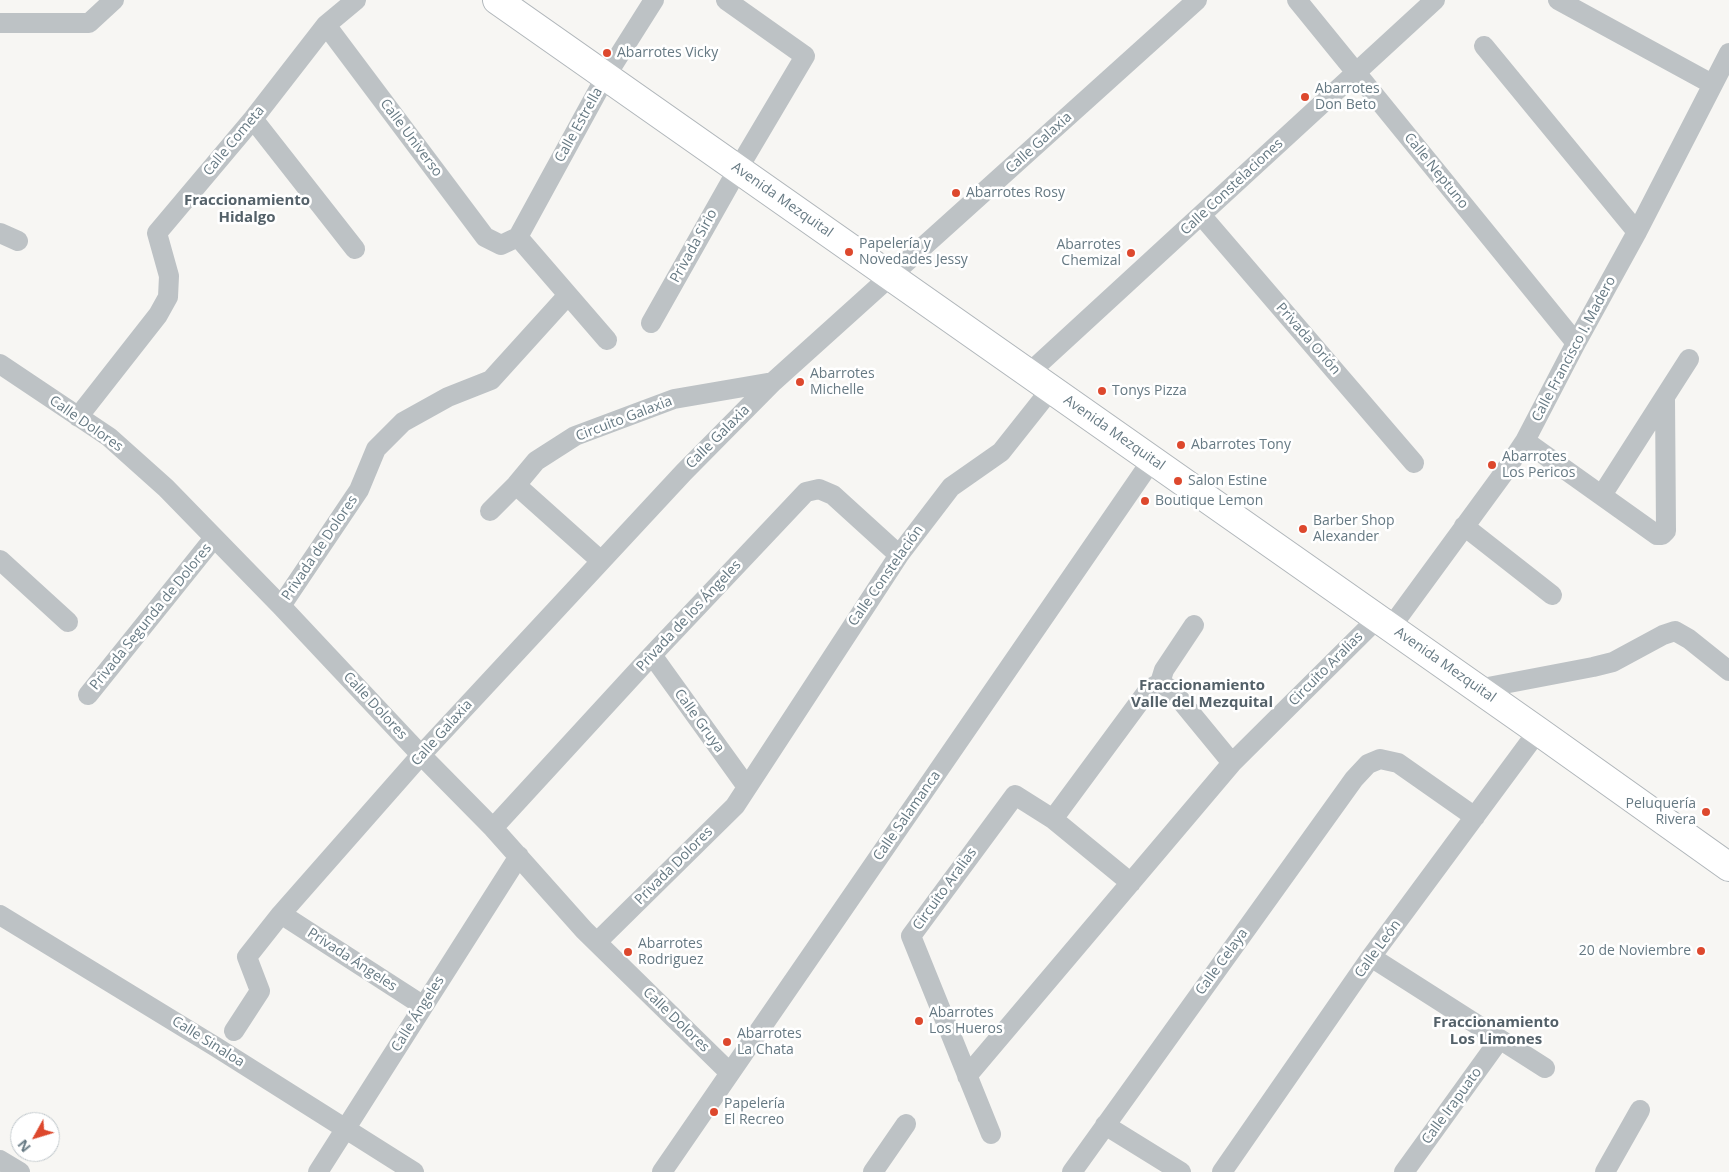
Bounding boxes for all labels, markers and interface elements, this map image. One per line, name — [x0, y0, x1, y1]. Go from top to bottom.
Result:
place label: Abarrotes Vicky — [617, 45, 718, 61]
marker: Abarrotes Vicky — [601, 47, 613, 59]
place label: Abarrotes Don Beto — [1315, 81, 1380, 114]
street label: Calle Estrella — [552, 85, 606, 165]
marker: Abarrotes Don Beto — [1299, 91, 1311, 103]
street label: Calle Universo — [376, 96, 446, 180]
street label: Calle Cometa — [200, 103, 268, 179]
street label: Calle Galaxia — [1003, 109, 1075, 177]
street label: Calle Neptuno — [1400, 130, 1472, 212]
street label: Calle Constelaciones — [1177, 135, 1287, 239]
street label: Avenida Mezquital — [728, 159, 836, 241]
place label: Abarrotes Rosy — [966, 185, 1065, 201]
marker: Abarrotes Rosy — [950, 187, 962, 199]
district label: Fraccionamiento Hidalgo — [184, 192, 310, 227]
street label: Privada Sirio — [667, 206, 721, 286]
place label: Papelería y Novedades Jessy — [859, 236, 968, 268]
place label: Abarrotes Chemizal — [1056, 237, 1121, 270]
marker: Papelería y Novedades Jessy — [843, 246, 855, 258]
marker: Abarrotes Chemizal — [1125, 247, 1137, 259]
street label: Calle Francisco I. Madero — [1528, 273, 1620, 425]
street label: Privada Orión — [1272, 300, 1344, 378]
place label: Abarrotes Michelle — [810, 366, 875, 398]
marker: Abarrotes Michelle — [794, 376, 806, 388]
place label: Tonys Pizza — [1112, 383, 1187, 399]
marker: Tonys Pizza — [1096, 385, 1108, 397]
street label: Calle Dolores — [46, 392, 126, 456]
street label: Avenida Mezquital — [1060, 392, 1168, 474]
street label: Circuito Galaxia — [573, 393, 675, 445]
street label: Calle Galaxia — [683, 402, 753, 472]
place label: Abarrotes Tony — [1191, 437, 1291, 453]
marker: Abarrotes Tony — [1175, 439, 1187, 451]
place label: Abarrotes Los Pericos — [1502, 449, 1575, 482]
marker: Abarrotes Los Pericos — [1486, 459, 1498, 471]
place label: Salon Estine — [1188, 473, 1267, 489]
marker: Salon Estine — [1172, 475, 1184, 487]
street label: Privada de Dolores — [279, 492, 361, 604]
place label: Boutique Lemon — [1155, 493, 1263, 509]
marker: Boutique Lemon — [1139, 495, 1151, 507]
place label: Barber Shop Alexander — [1313, 513, 1395, 546]
street label: Calle Constelación — [845, 522, 927, 630]
marker: Barber Shop Alexander — [1297, 523, 1309, 535]
street label: Privada Segunda de Dolores — [87, 540, 215, 694]
street label: Privada de los Ángeles — [633, 557, 745, 675]
street label: Avenida Mezquital — [1391, 624, 1499, 706]
street label: Circuito Aralias — [1285, 628, 1367, 710]
street label: Calle Dolores — [340, 669, 410, 743]
district label: Fraccionamiento Valle del Mezquital — [1131, 677, 1273, 712]
street label: Calle Gruya — [670, 686, 728, 756]
street label: Calle Galaxia — [408, 697, 476, 769]
street label: Calle Salamanca — [870, 768, 944, 864]
place label: Peluquería Rivera — [1626, 796, 1696, 829]
marker: Peluquería Rivera — [1700, 806, 1712, 818]
street label: Privada Dolores — [632, 824, 716, 908]
street label: Circuito Aralias — [909, 844, 981, 934]
street label: Calle León — [1351, 917, 1405, 981]
street label: Privada Ángeles — [304, 925, 400, 995]
street label: Calle Celaya — [1192, 926, 1252, 998]
place label: Abarrotes Rodriguez — [638, 936, 703, 969]
place label: 20 de Noviembre — [1579, 943, 1691, 959]
marker: 20 de Noviembre — [1695, 945, 1707, 957]
marker: Abarrotes Rodriguez — [622, 946, 634, 958]
street label: Calle Ángeles — [388, 973, 448, 1055]
street label: Calle Dolores — [639, 984, 713, 1056]
place label: Abarrotes Los Hueros — [929, 1005, 1003, 1038]
street label: Calle Sinaloa — [169, 1013, 247, 1071]
district label: Fraccionamiento Los Limones — [1433, 1014, 1559, 1049]
marker: Abarrotes Los Hueros — [913, 1015, 925, 1027]
place label: Abarrotes La Chata — [737, 1026, 802, 1058]
marker: Abarrotes La Chata — [721, 1036, 733, 1048]
street label: Calle Irapuato — [1418, 1064, 1486, 1148]
place label: Papelería El Recreo — [724, 1096, 785, 1128]
marker: Papelería El Recreo — [708, 1106, 720, 1118]
north arrow — [10, 1112, 60, 1162]
text: N — [13, 1136, 35, 1157]

